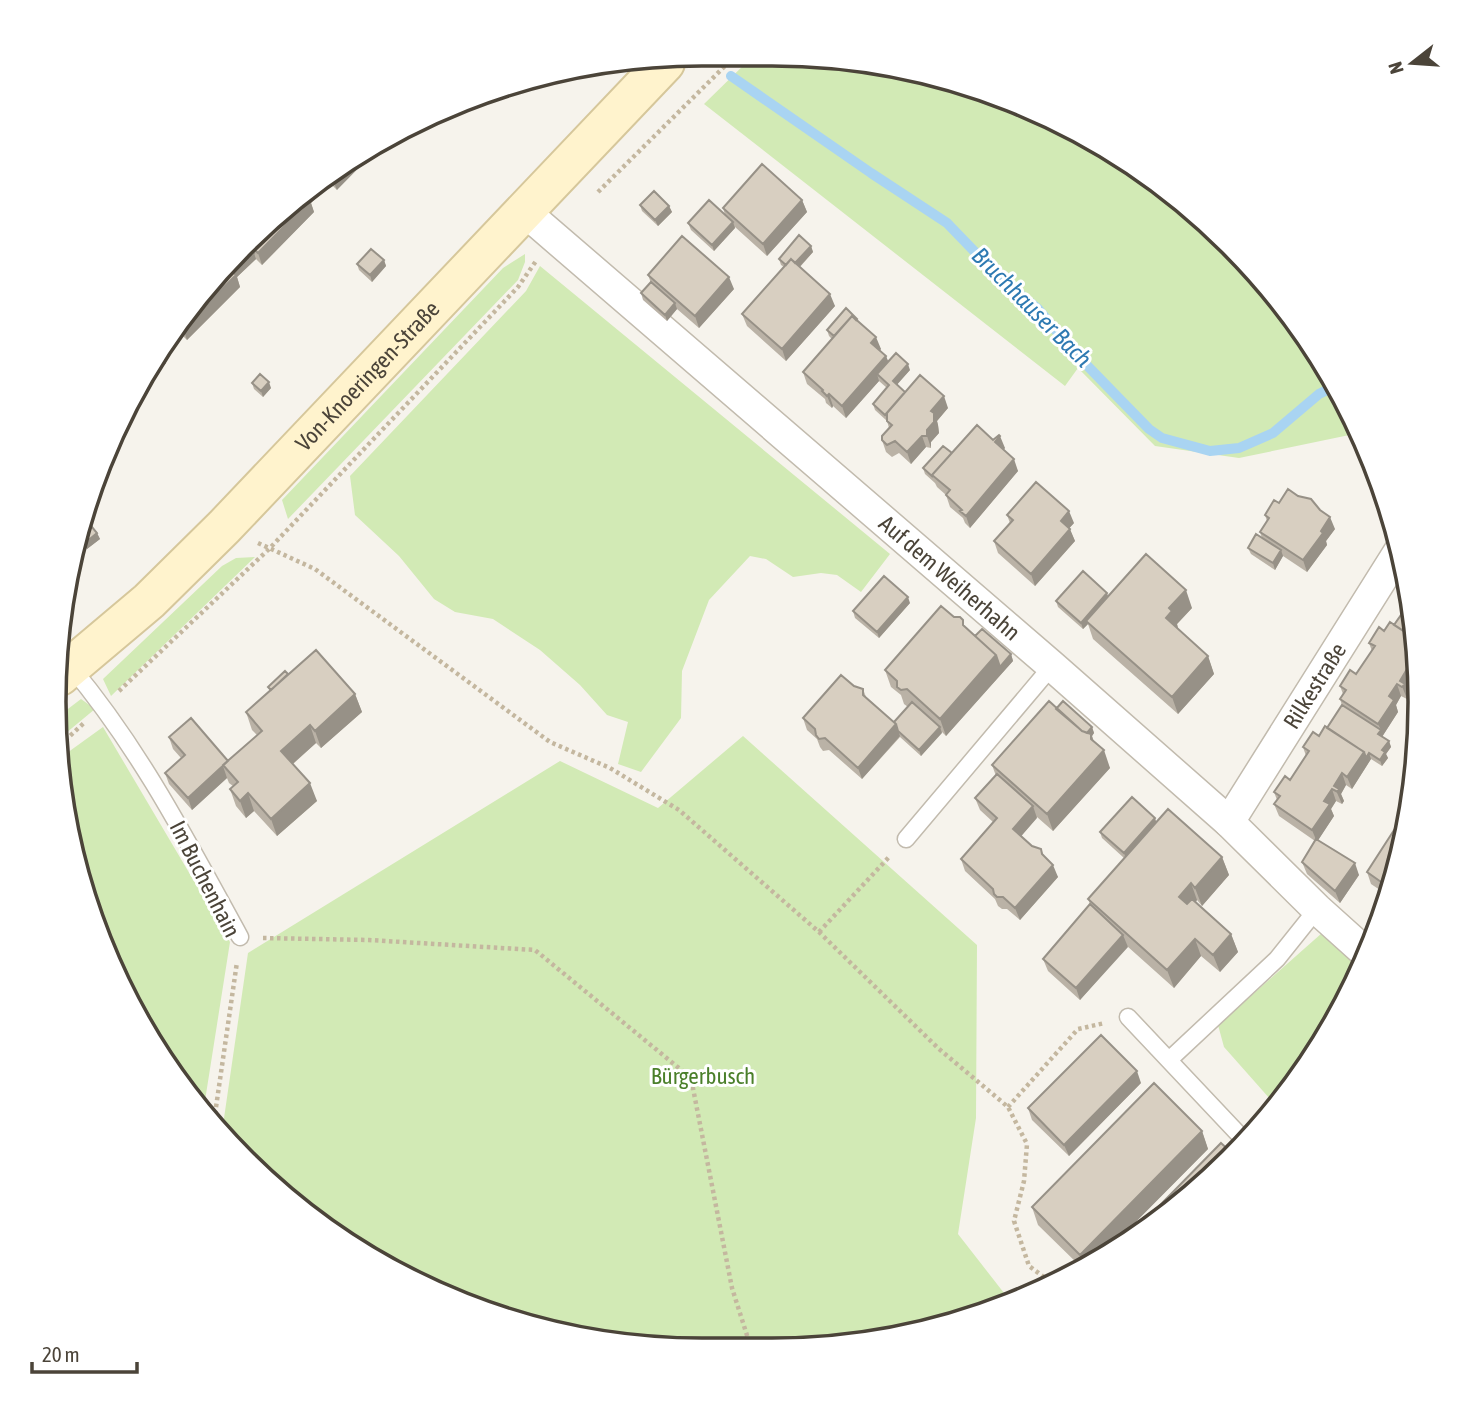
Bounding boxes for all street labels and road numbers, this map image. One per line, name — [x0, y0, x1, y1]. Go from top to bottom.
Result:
street label: Von-Knoeringen-Straße — [290, 296, 445, 456]
street label: Auf dem Weiherhahn — [874, 510, 1025, 646]
street label: Rilkestraße — [1278, 638, 1351, 733]
street label: Im Buchenhain — [165, 816, 245, 942]

